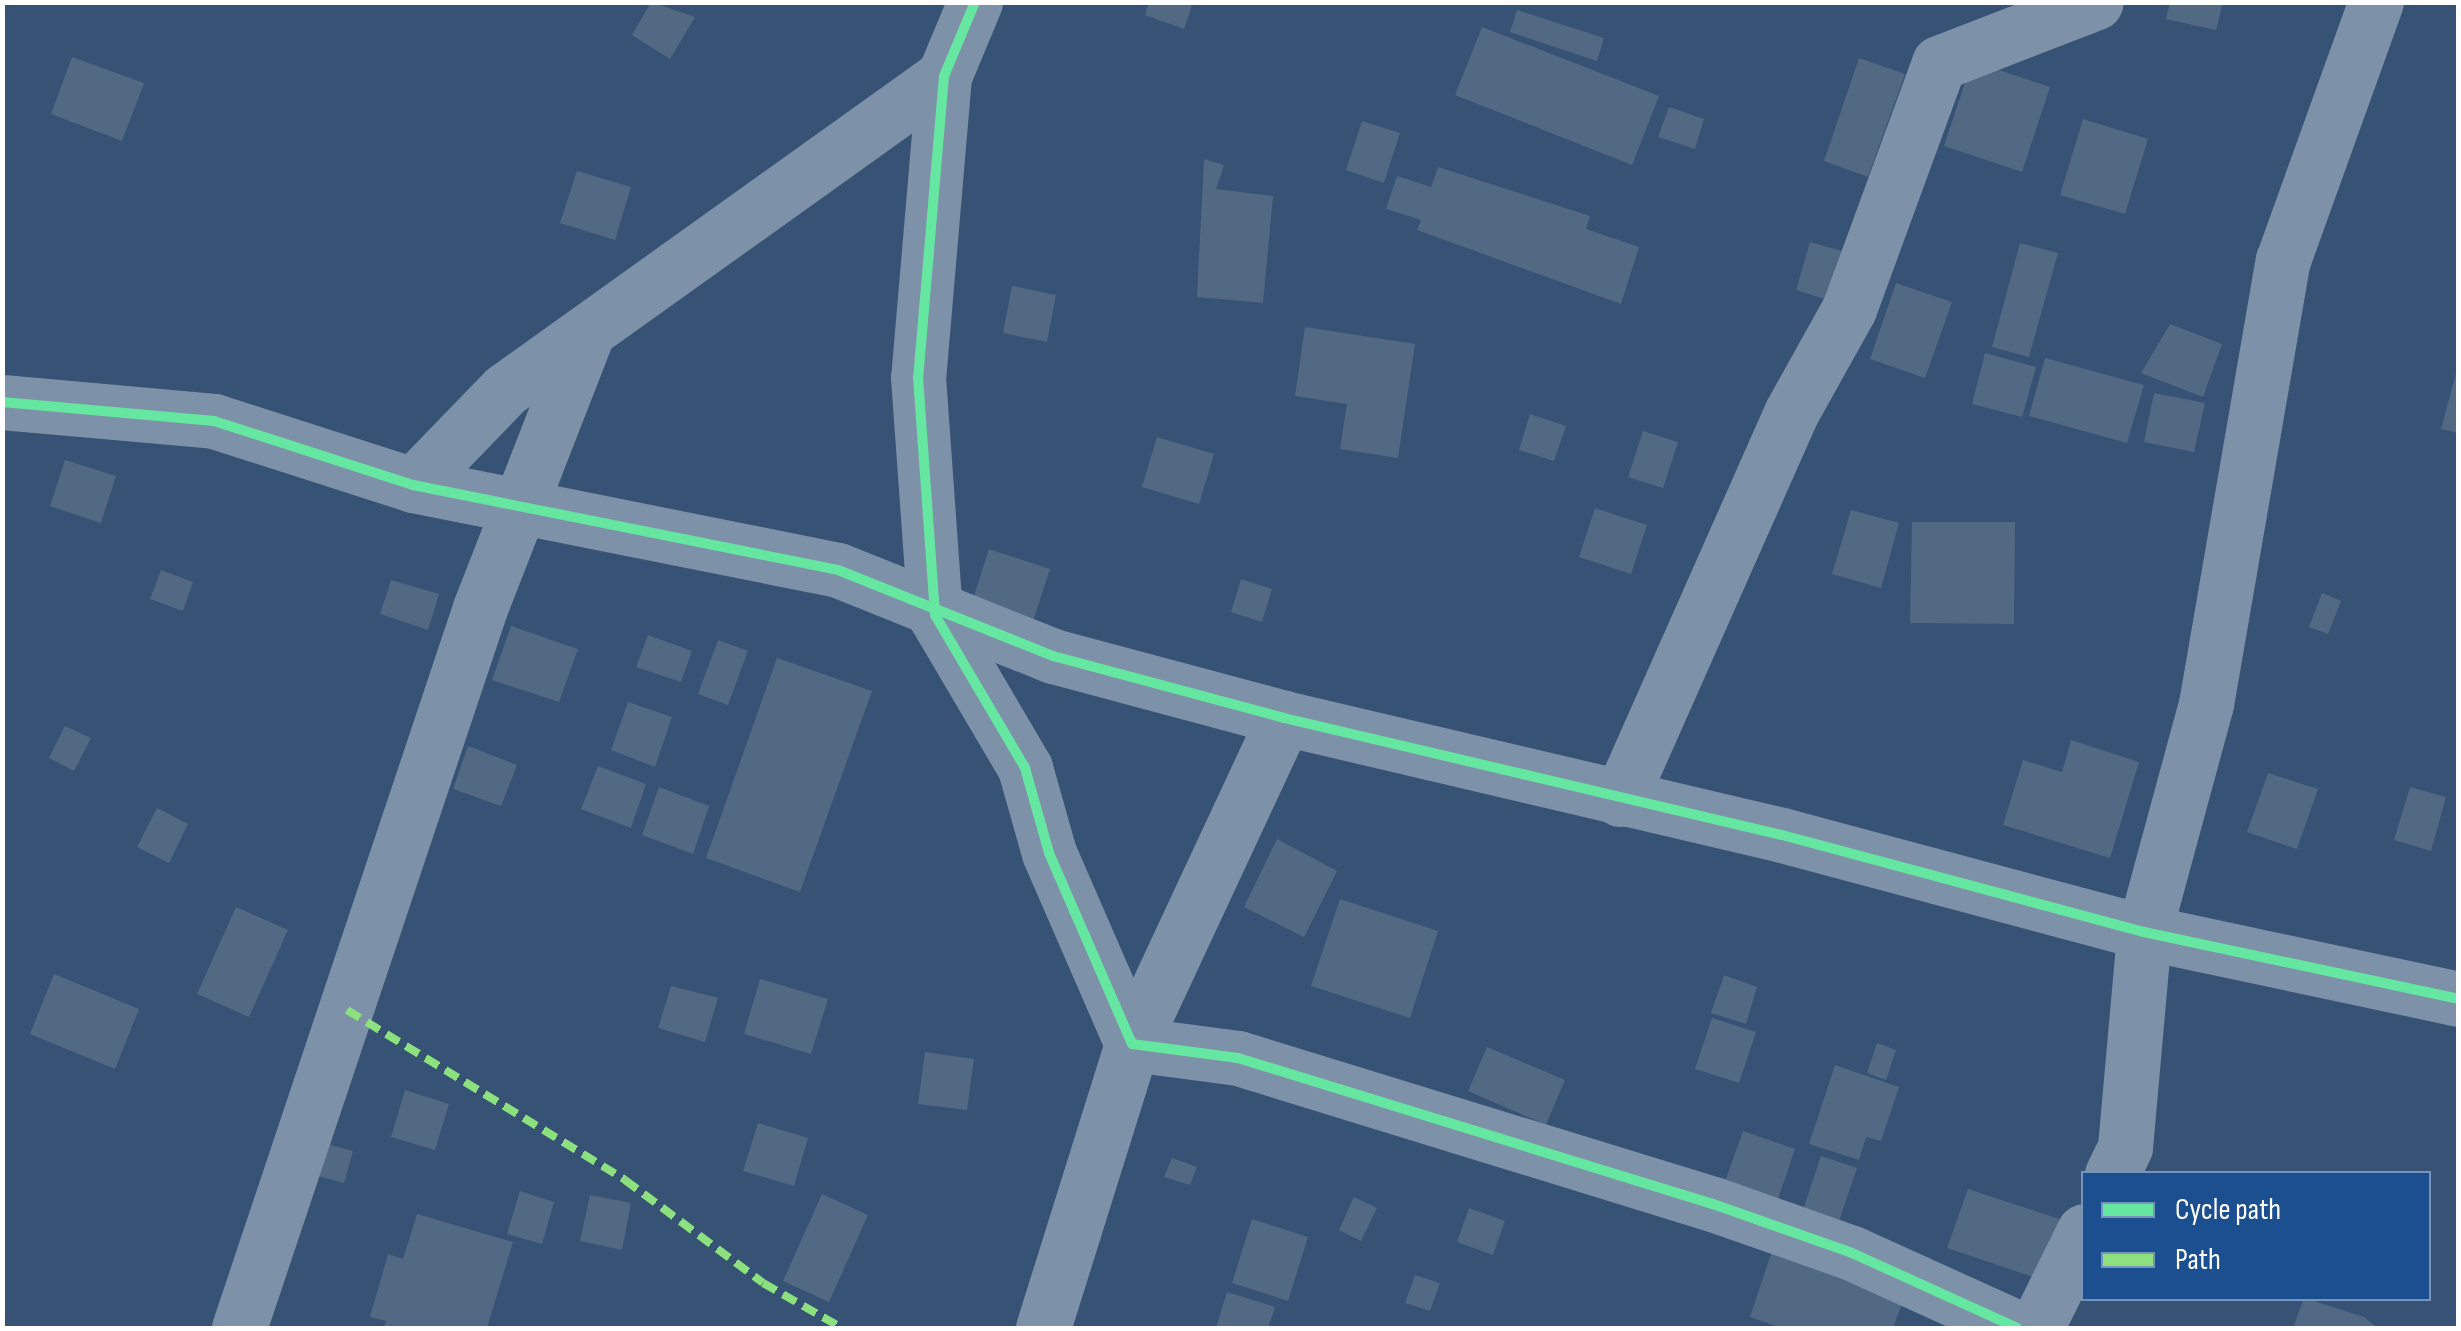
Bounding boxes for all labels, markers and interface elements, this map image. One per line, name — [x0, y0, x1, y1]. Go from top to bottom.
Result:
legend — [2081, 1171, 2431, 1301]
text: Cycle path — [2175, 1192, 2281, 1228]
text: Path — [2175, 1242, 2221, 1278]

